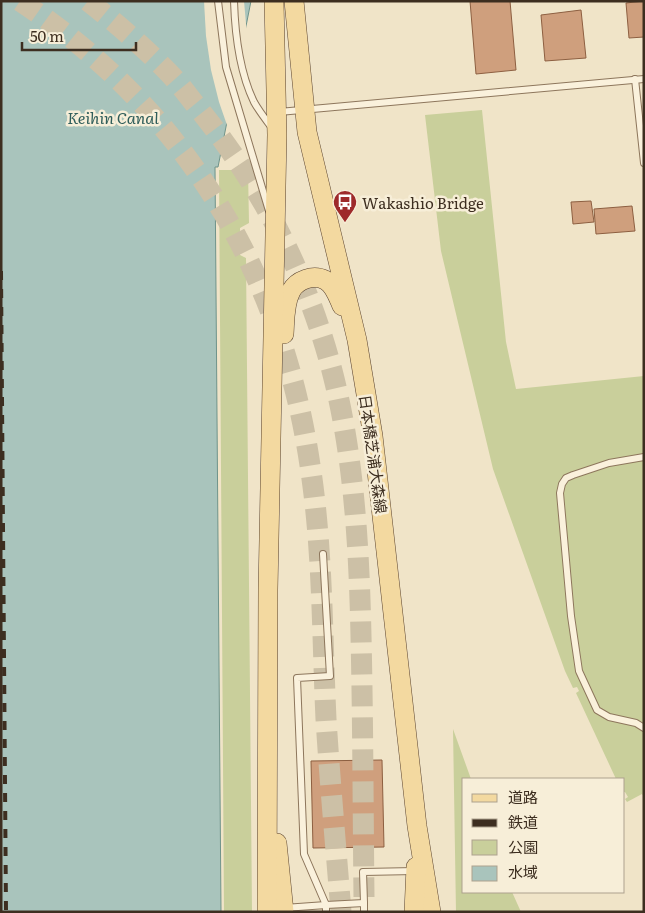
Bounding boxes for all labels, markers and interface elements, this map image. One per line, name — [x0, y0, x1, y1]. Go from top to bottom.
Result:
scale bar — [22, 20, 136, 52]
text: 50 m — [30, 24, 64, 47]
water label: Keihin Canal — [67, 105, 159, 129]
bus stop icon: Wakashio Bridge — [332, 189, 358, 223]
place label: Wakashio Bridge — [362, 191, 484, 214]
street label: 日本橋芝浦大森線 — [354, 393, 394, 515]
legend — [462, 778, 625, 893]
text: 道路 — [508, 785, 538, 808]
text: 鉄道 — [508, 810, 538, 833]
text: 公園 — [508, 835, 538, 858]
text: 水域 — [508, 860, 538, 883]

